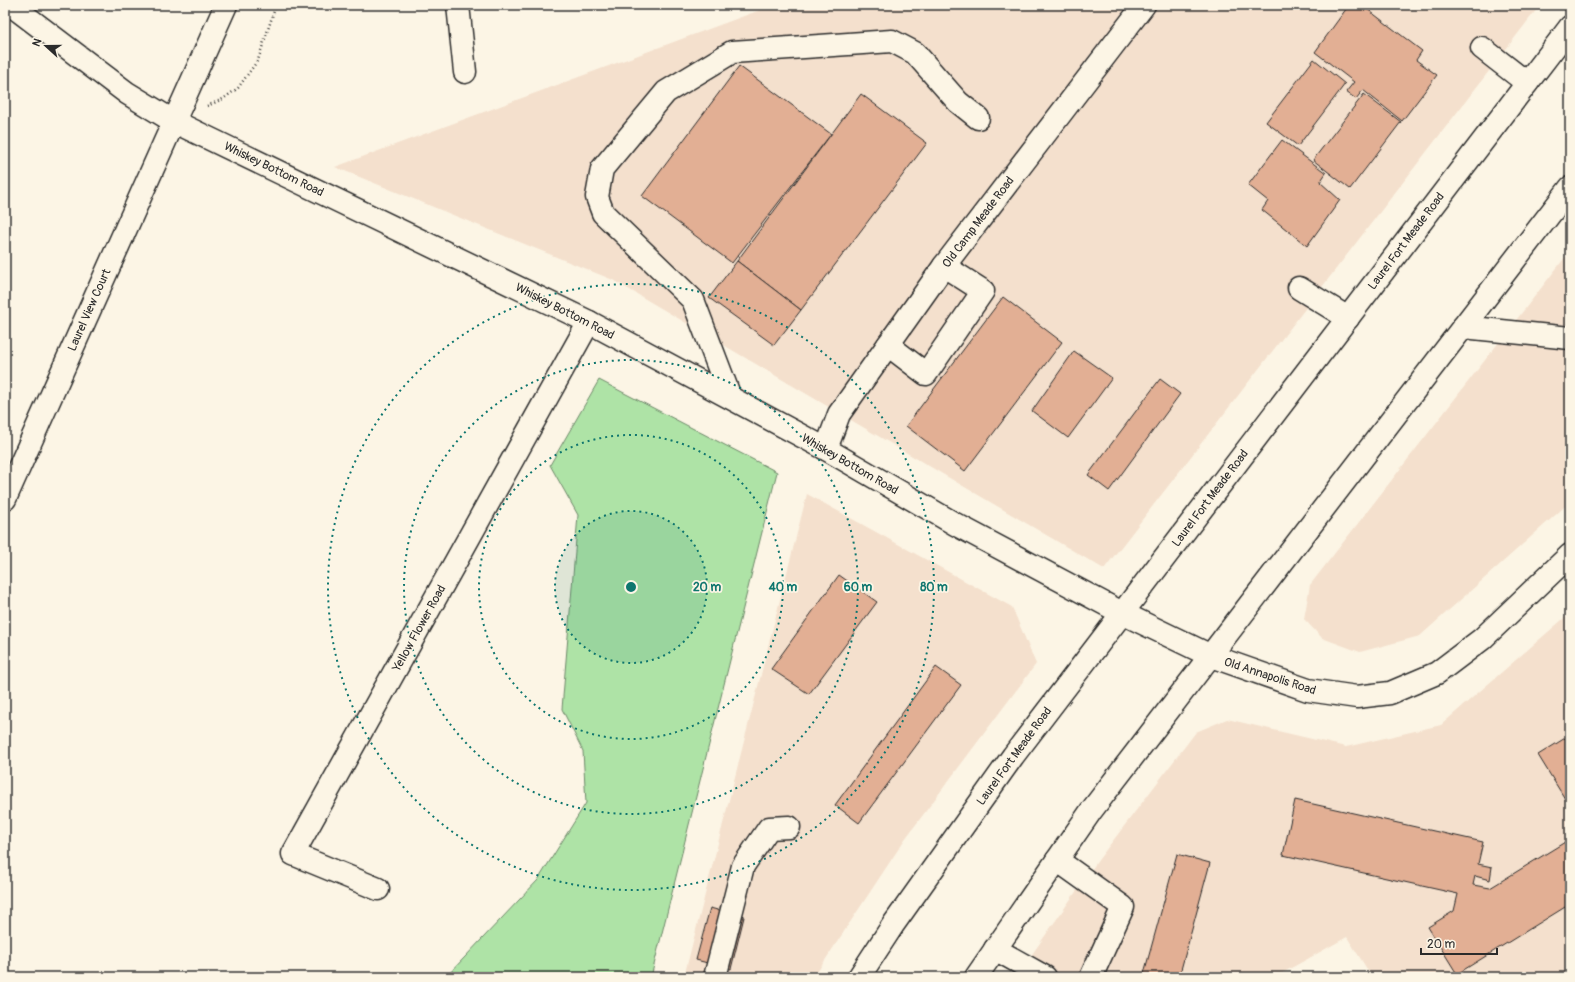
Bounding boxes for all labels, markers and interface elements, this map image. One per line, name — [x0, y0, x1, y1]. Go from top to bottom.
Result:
north arrow — [26, 26, 66, 66]
text: N — [30, 36, 45, 48]
street label: Whiskey Bottom Road — [221, 139, 326, 200]
street label: Old Camp Meade Road — [939, 174, 1018, 271]
street label: Laurel Fort Meade Road — [1365, 190, 1448, 293]
street label: Laurel View Court — [65, 267, 114, 354]
street label: Whiskey Bottom Road — [513, 280, 617, 343]
street label: Whiskey Bottom Road — [799, 431, 901, 498]
street label: Laurel Fort Meade Road — [1169, 447, 1252, 550]
centre of rings — [624, 580, 638, 594]
text: 20 m — [693, 580, 721, 595]
text: 40 m — [768, 580, 798, 595]
text: 60 m — [844, 580, 873, 595]
text: 80 m — [920, 580, 948, 595]
street label: Yellow Flower Road — [389, 582, 449, 675]
street label: Old Annapolis Road — [1222, 655, 1318, 698]
street label: Laurel Fort Meade Road — [974, 704, 1055, 808]
scale bar — [1421, 930, 1497, 956]
text: 20 m — [1427, 937, 1456, 952]

